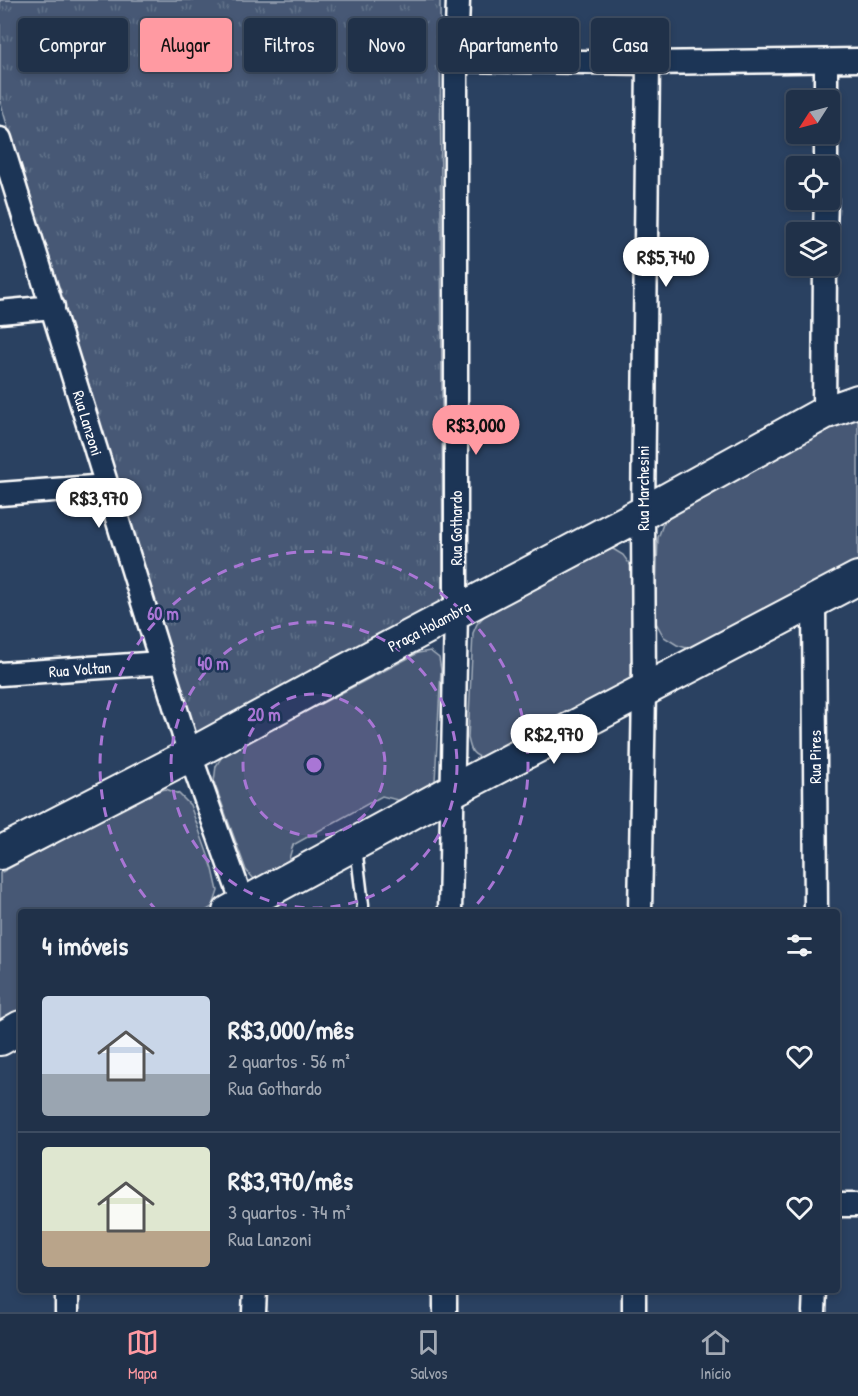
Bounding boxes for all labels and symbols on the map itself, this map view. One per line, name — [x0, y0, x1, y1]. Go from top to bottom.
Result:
north arrow — [786, 90, 840, 144]
pin: R$5,740 — [611, 237, 721, 288]
street label: Rua Lanzoni — [68, 388, 108, 458]
pin: R$3,000 — [421, 405, 531, 456]
street label: Rua Marchesini — [632, 445, 654, 531]
pin: R$3,970 — [44, 478, 154, 529]
street label: Rua Gothardo — [445, 490, 467, 566]
street label: Praça Holambra — [384, 595, 474, 657]
text: 60 m — [147, 601, 179, 626]
text: 40 m — [197, 651, 229, 676]
street label: Rua Voltan — [48, 656, 112, 682]
text: 20 m — [248, 702, 280, 727]
pin: R$2,970 — [499, 714, 609, 765]
street label: Rua Pires — [804, 730, 826, 784]
centre of rings — [304, 755, 324, 775]

